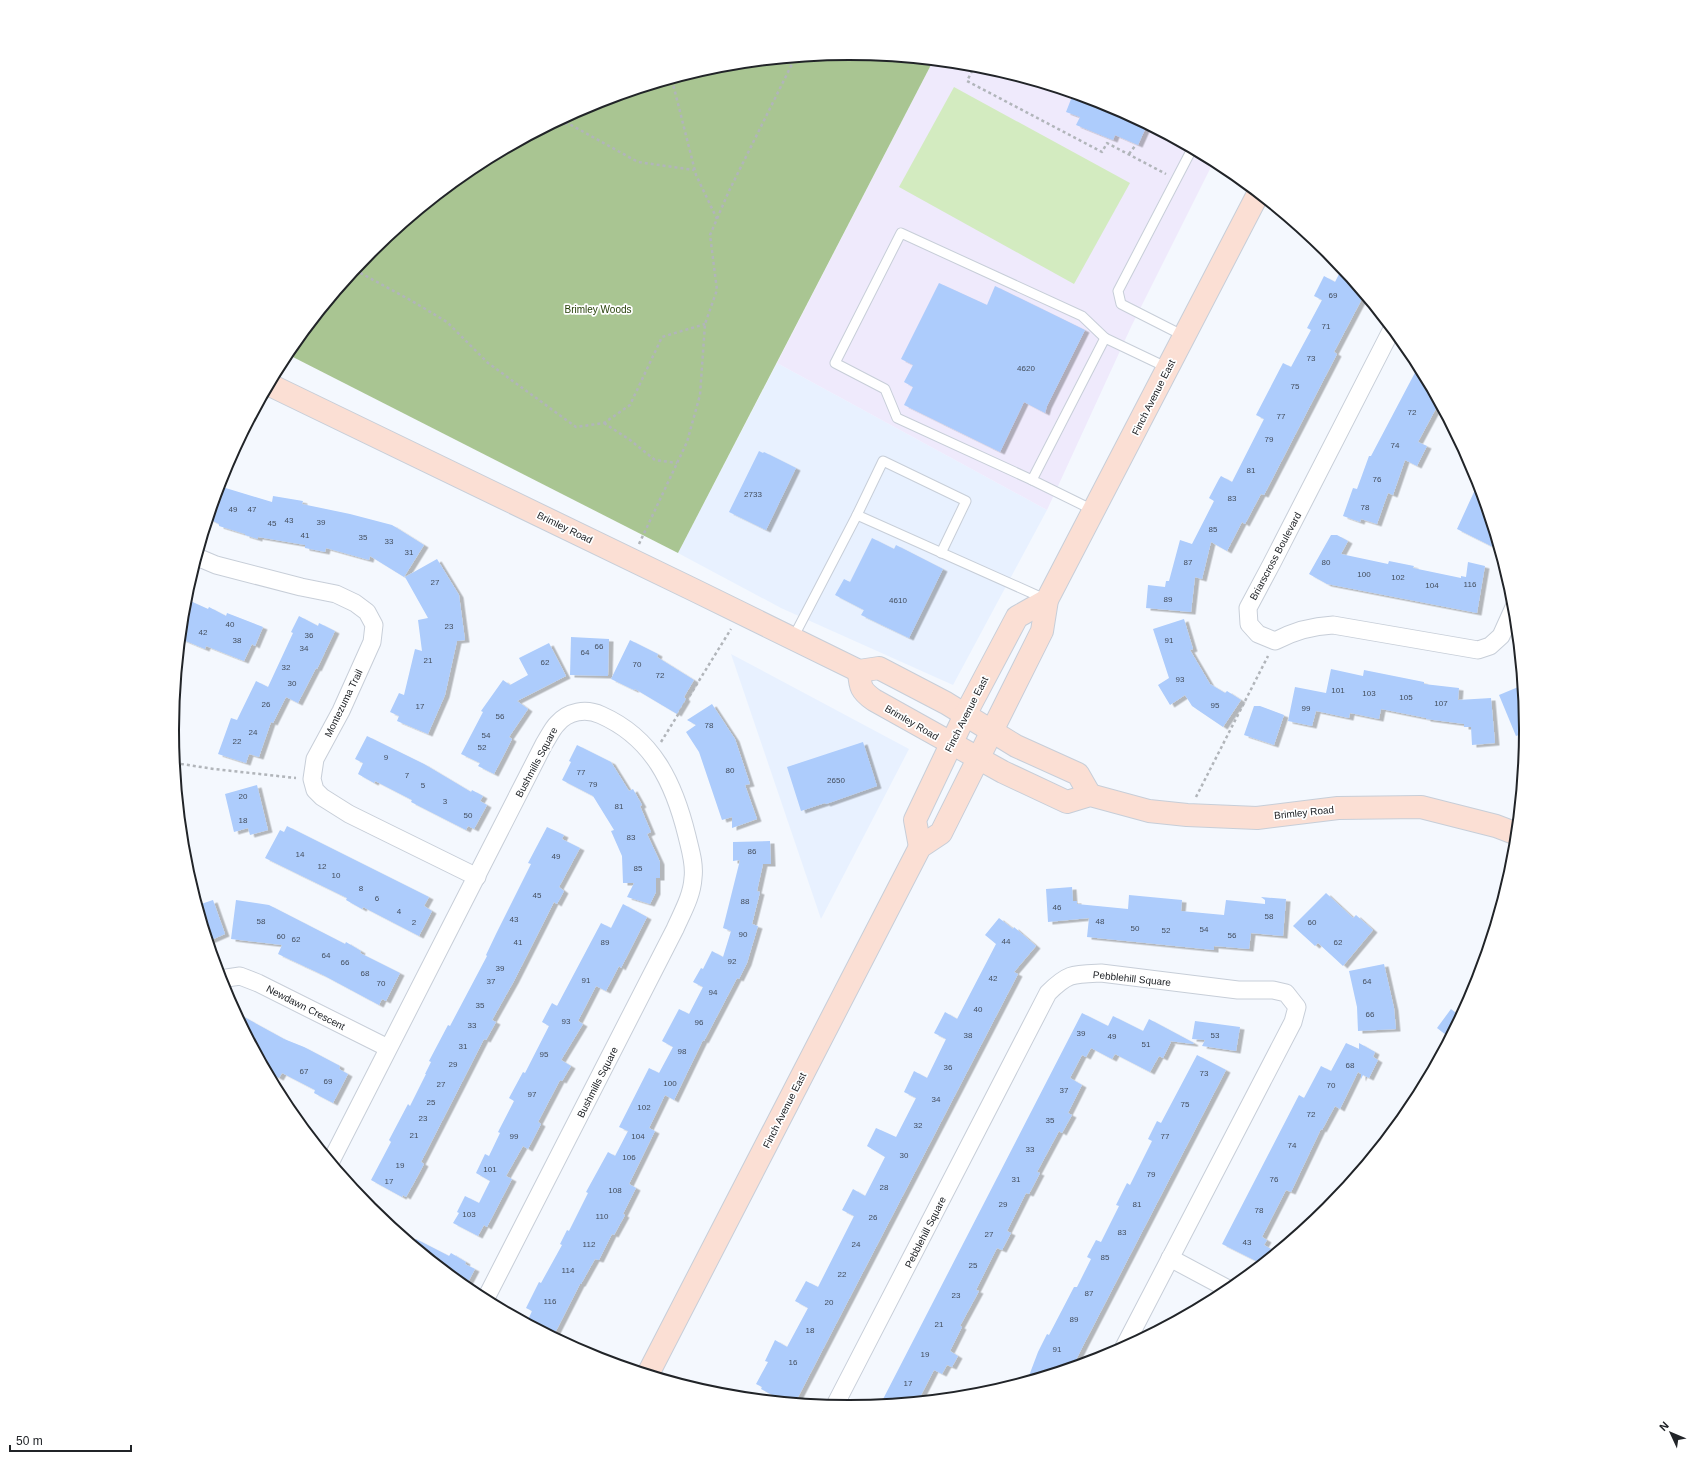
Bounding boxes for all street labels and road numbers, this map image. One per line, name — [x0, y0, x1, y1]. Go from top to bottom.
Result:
street label: Finch Avenue East — [1130, 357, 1177, 437]
street label: Brimley Road — [535, 509, 594, 546]
street label: Briarscross Boulevard — [1248, 510, 1303, 602]
street label: Montezuma Trail — [322, 668, 365, 739]
street label: Finch Avenue East — [943, 674, 990, 754]
street label: Brimley Road — [883, 703, 940, 742]
street label: Bushmills Square — [513, 725, 560, 799]
street label: Brimley Road — [1274, 804, 1334, 821]
street label: Pebblehill Square — [1092, 969, 1172, 988]
street label: Newdawn Crescent — [265, 983, 347, 1032]
street label: Bushmills Square — [575, 1045, 620, 1119]
street label: Finch Avenue East — [761, 1070, 808, 1150]
street label: Pebblehill Square — [903, 1194, 948, 1270]

